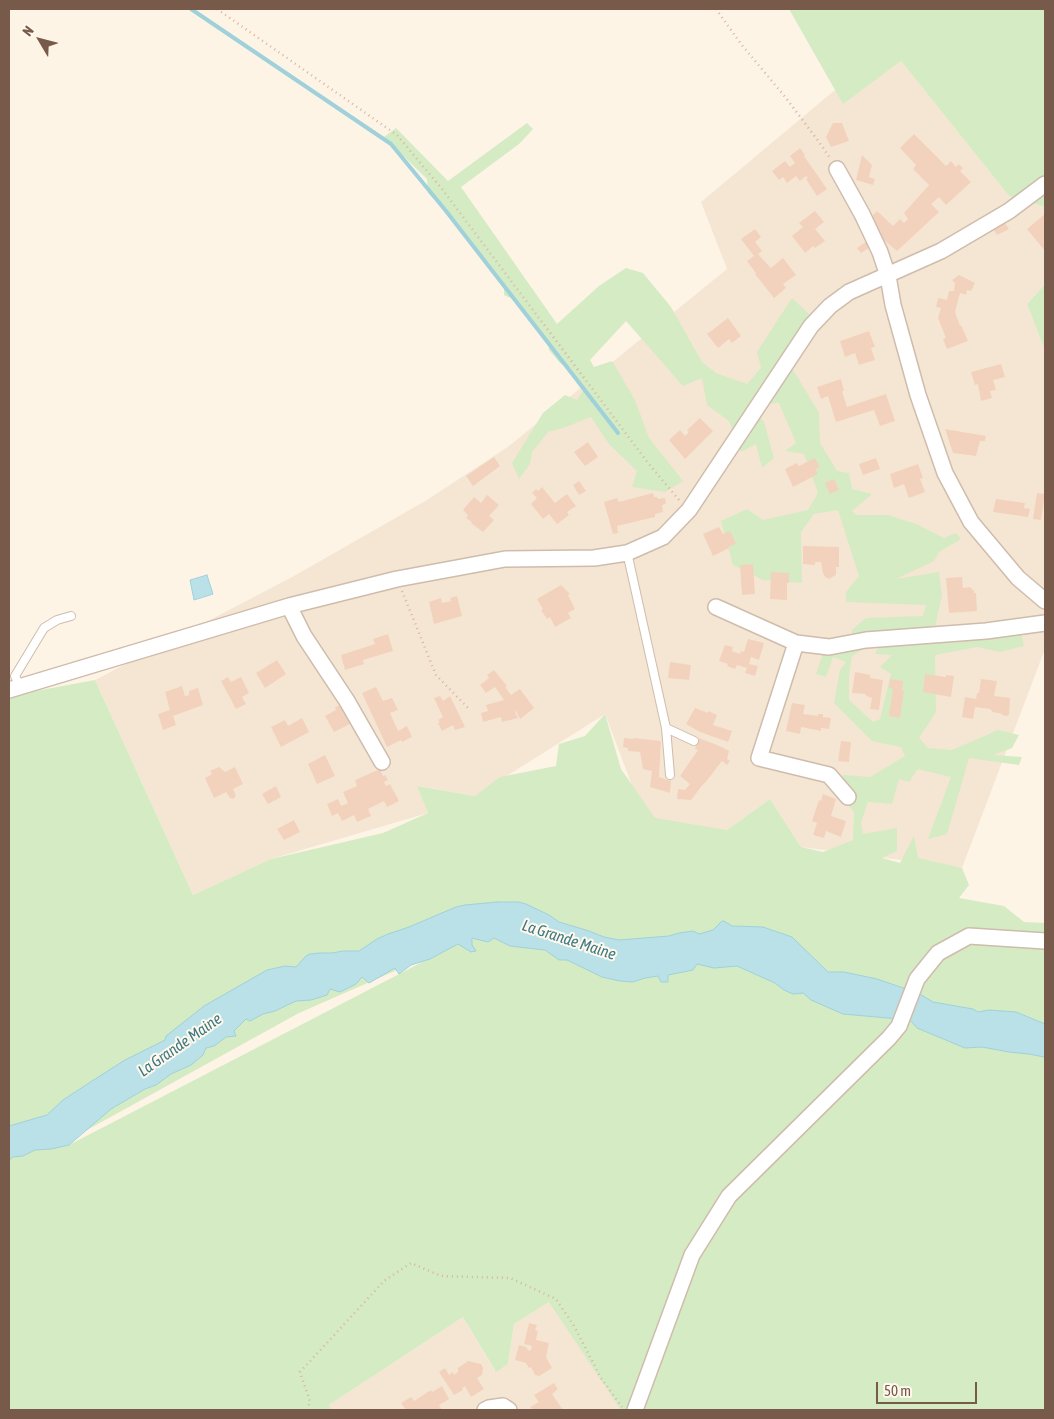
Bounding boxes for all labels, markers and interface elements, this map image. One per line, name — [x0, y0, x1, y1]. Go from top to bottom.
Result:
north arrow — [15, 15, 65, 65]
text: N — [19, 23, 37, 39]
water label: La Grande Maine — [520, 916, 618, 964]
water label: La Grande Maine — [134, 1009, 226, 1081]
scale bar — [879, 1372, 980, 1404]
text: 50 m — [884, 1382, 911, 1399]

